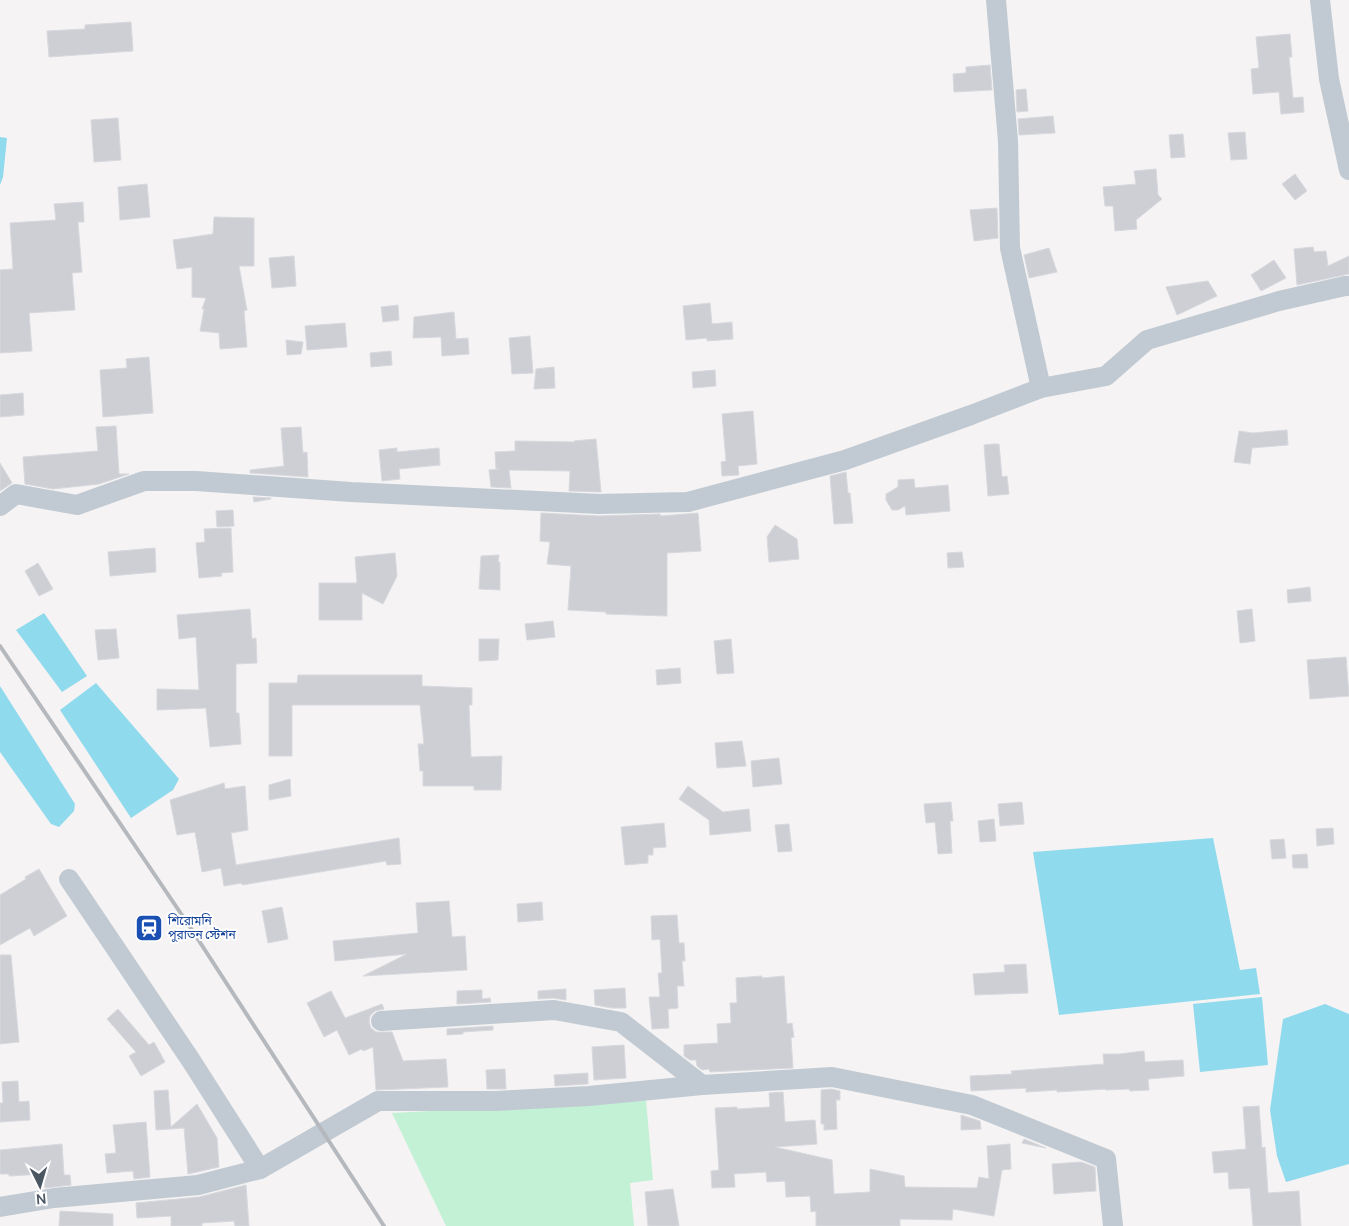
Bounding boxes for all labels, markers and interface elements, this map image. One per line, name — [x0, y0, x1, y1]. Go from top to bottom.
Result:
place label: শিরোমনি পুরাতন স্টেশন — [167, 912, 236, 943]
station icon: শিরোমনি পুরাতন স্টেশন — [134, 913, 164, 943]
north arrow — [15, 1161, 65, 1211]
text: N — [35, 1190, 47, 1209]

